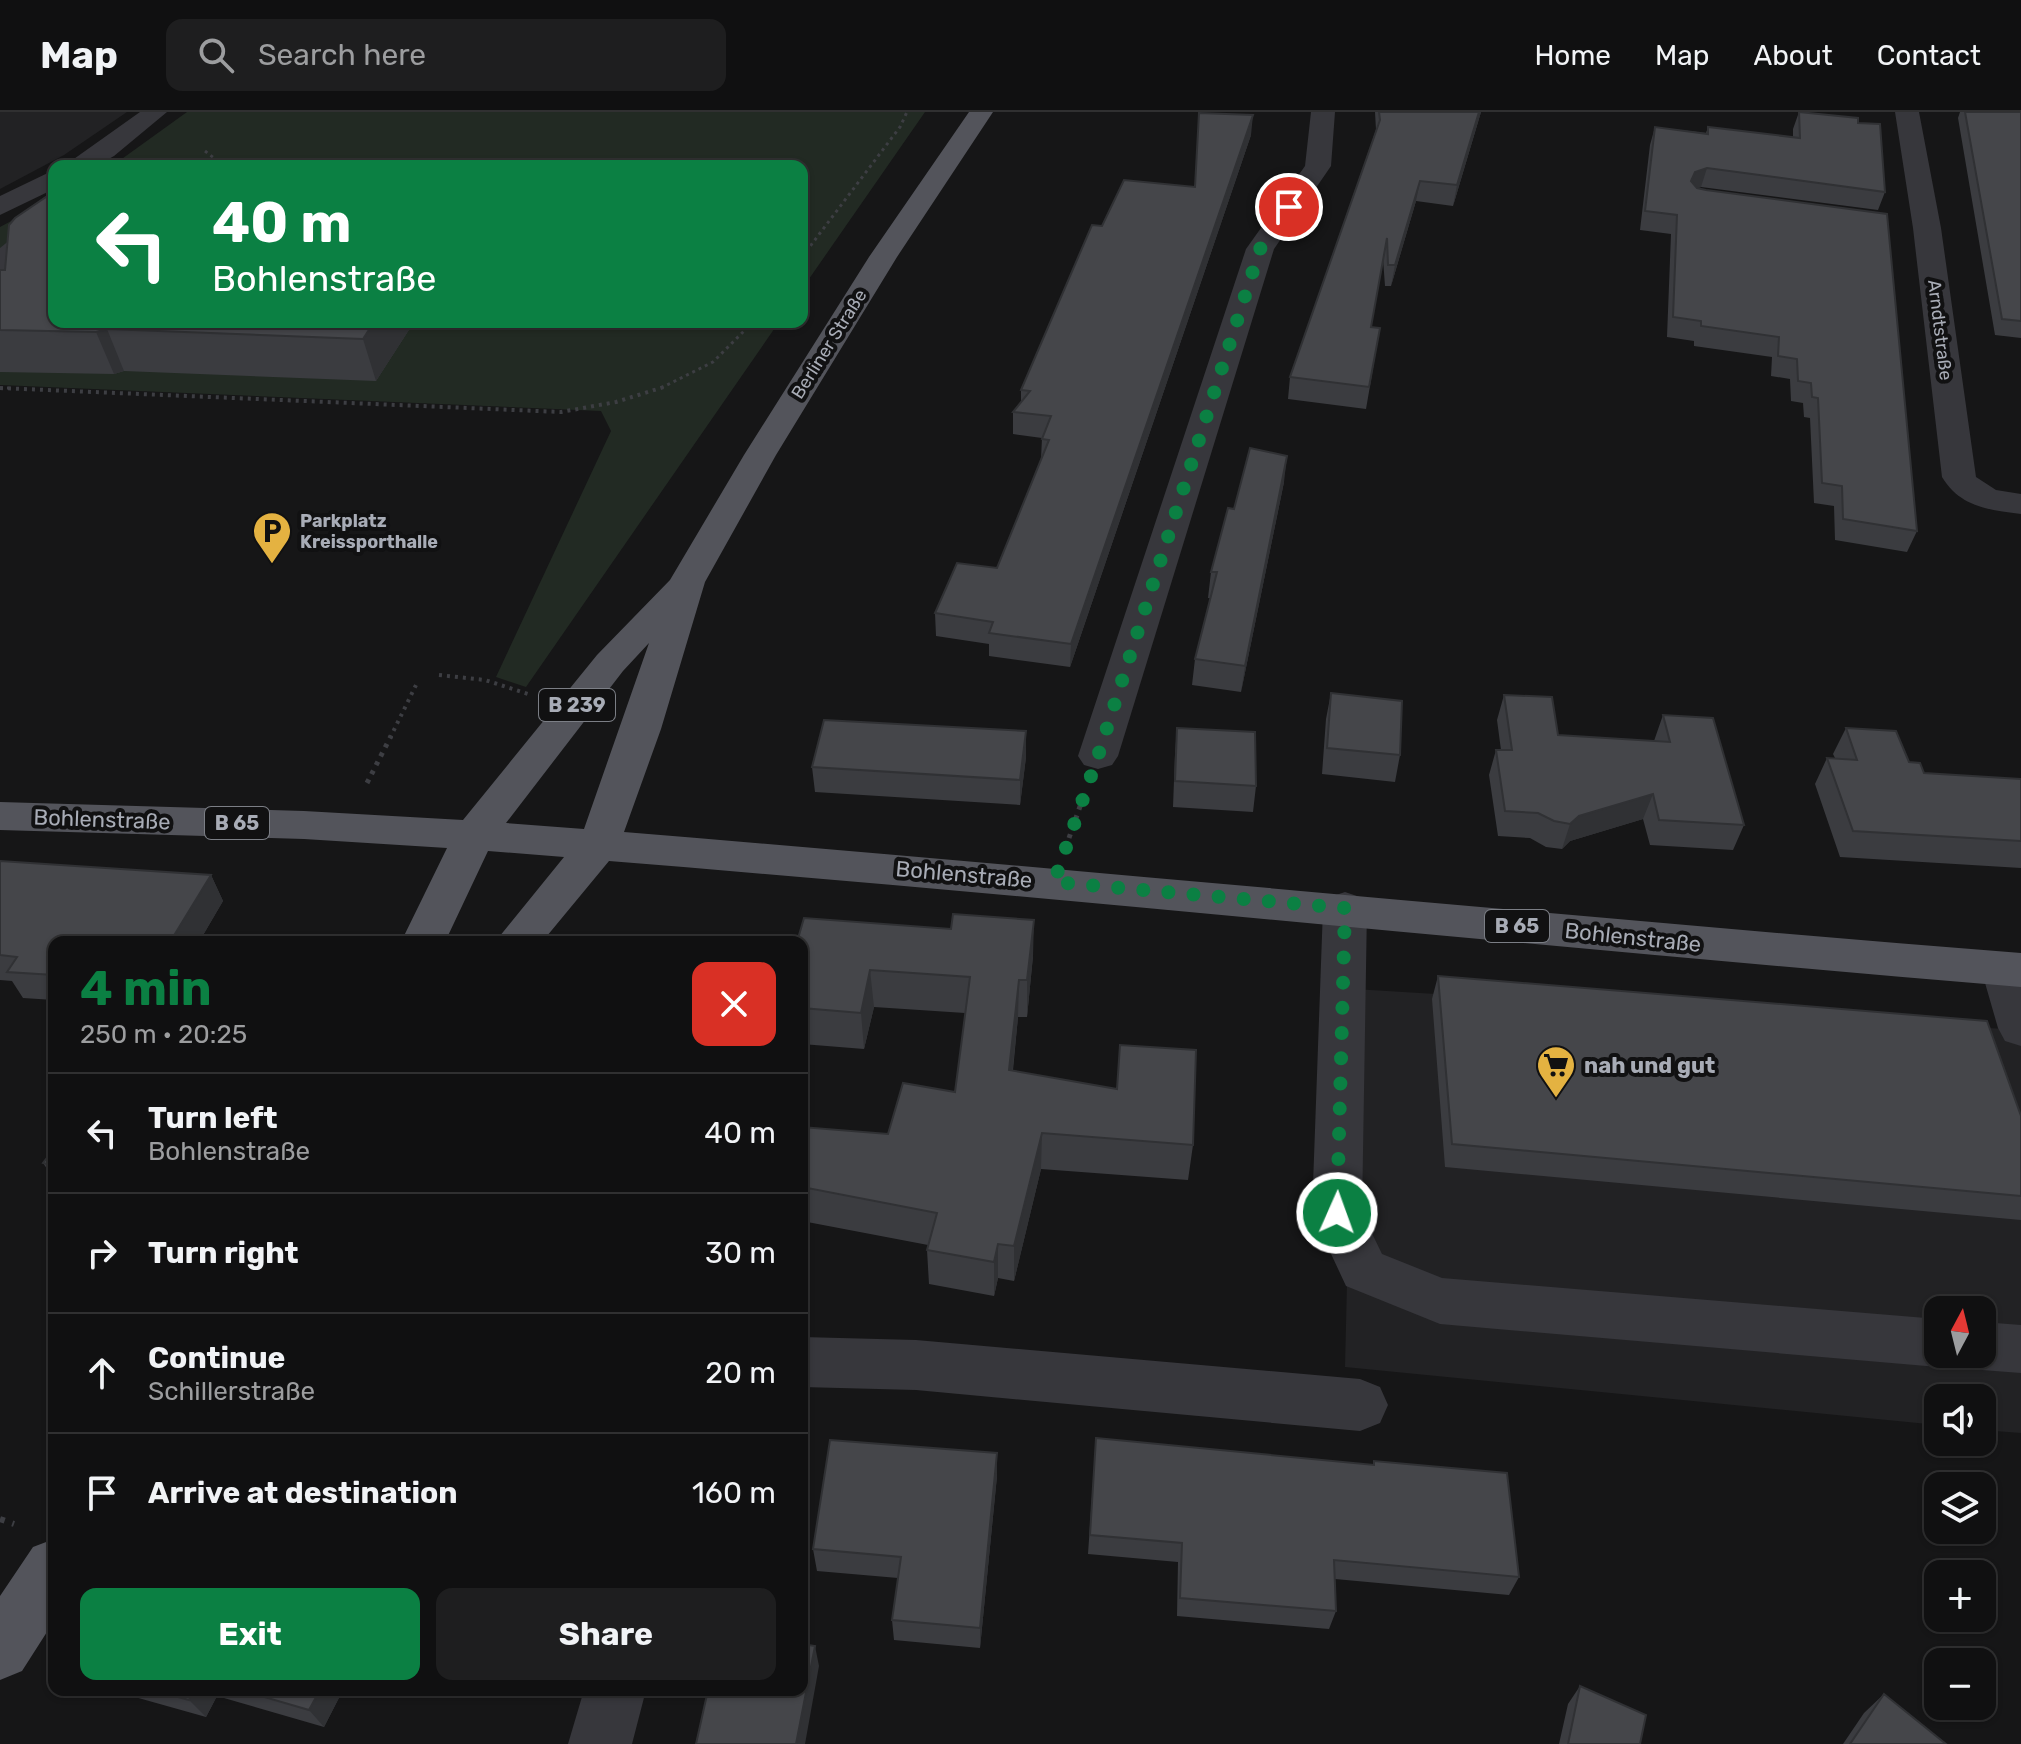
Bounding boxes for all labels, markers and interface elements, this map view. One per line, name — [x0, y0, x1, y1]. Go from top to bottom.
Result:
search box — [166, 19, 726, 91]
text: Map — [40, 32, 118, 78]
icon: search — [194, 33, 238, 77]
text: Search here — [258, 37, 426, 73]
text: Home — [1534, 39, 1611, 72]
text: Map — [1655, 39, 1709, 72]
text: About — [1753, 39, 1833, 72]
text: Contact — [1877, 39, 1981, 72]
pin — [1255, 173, 1323, 241]
icon: arrive — [1267, 185, 1311, 229]
text: 40 m — [212, 190, 352, 256]
icon: left — [80, 192, 184, 296]
text: Bohlenstraße — [212, 257, 436, 300]
street label: Arndtstraße — [1923, 278, 1957, 382]
street label: Berliner Straße — [787, 285, 871, 403]
parking icon: Parkplatz Kreissporthalle — [251, 510, 293, 565]
place label: Parkplatz Kreissporthalle — [300, 510, 438, 553]
road number: B 239 — [539, 689, 615, 721]
street label: Bohlenstraße — [33, 804, 171, 835]
road number: B 65 — [205, 807, 269, 839]
street label: Bohlenstraße — [894, 855, 1033, 894]
road number: B 65 — [1485, 910, 1549, 942]
street label: Bohlenstraße — [1563, 917, 1703, 958]
text: 4 min — [80, 960, 212, 1017]
button: close — [692, 962, 776, 1046]
text: 250 m · 20:25 — [80, 1019, 247, 1050]
supermarket icon: nah und gut — [1535, 1044, 1577, 1099]
place label: nah und gut — [1584, 1052, 1715, 1079]
text: Turn left — [148, 1100, 278, 1136]
icon: left — [80, 1111, 124, 1155]
text: 40 m — [704, 1115, 776, 1151]
text: Bohlenstraße — [148, 1136, 310, 1167]
position arrow — [1295, 1171, 1379, 1255]
icon: right — [80, 1231, 124, 1275]
text: Turn right — [148, 1235, 299, 1271]
text: 30 m — [705, 1235, 776, 1271]
north arrow — [1924, 1296, 1996, 1368]
map controls — [1924, 1296, 1996, 1720]
text: Continue — [148, 1340, 285, 1376]
icon: ahead — [80, 1351, 124, 1395]
text: 20 m — [705, 1355, 776, 1391]
text: Schillerstraße — [148, 1376, 315, 1407]
button: sound — [1924, 1384, 1996, 1456]
icon: arrive — [80, 1471, 124, 1515]
button: layers — [1924, 1472, 1996, 1544]
text: Arrive at destination — [148, 1475, 458, 1511]
text: 160 m — [692, 1475, 776, 1511]
button: + — [1924, 1560, 1996, 1632]
button: Exit — [80, 1588, 420, 1680]
button: Share — [436, 1588, 776, 1680]
button: − — [1924, 1648, 1996, 1720]

